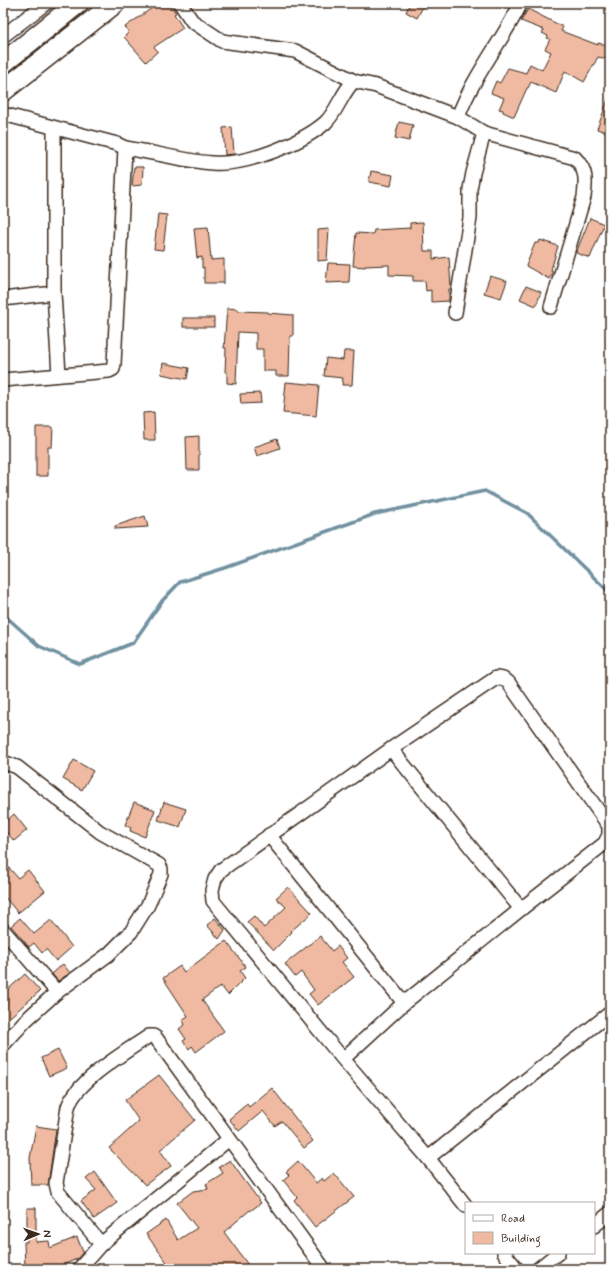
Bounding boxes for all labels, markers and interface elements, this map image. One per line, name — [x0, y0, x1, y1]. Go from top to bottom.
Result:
legend — [465, 1202, 595, 1254]
text: Road — [501, 1211, 525, 1227]
north arrow — [18, 1214, 58, 1254]
text: N — [40, 1230, 54, 1238]
text: Building — [501, 1231, 541, 1248]

